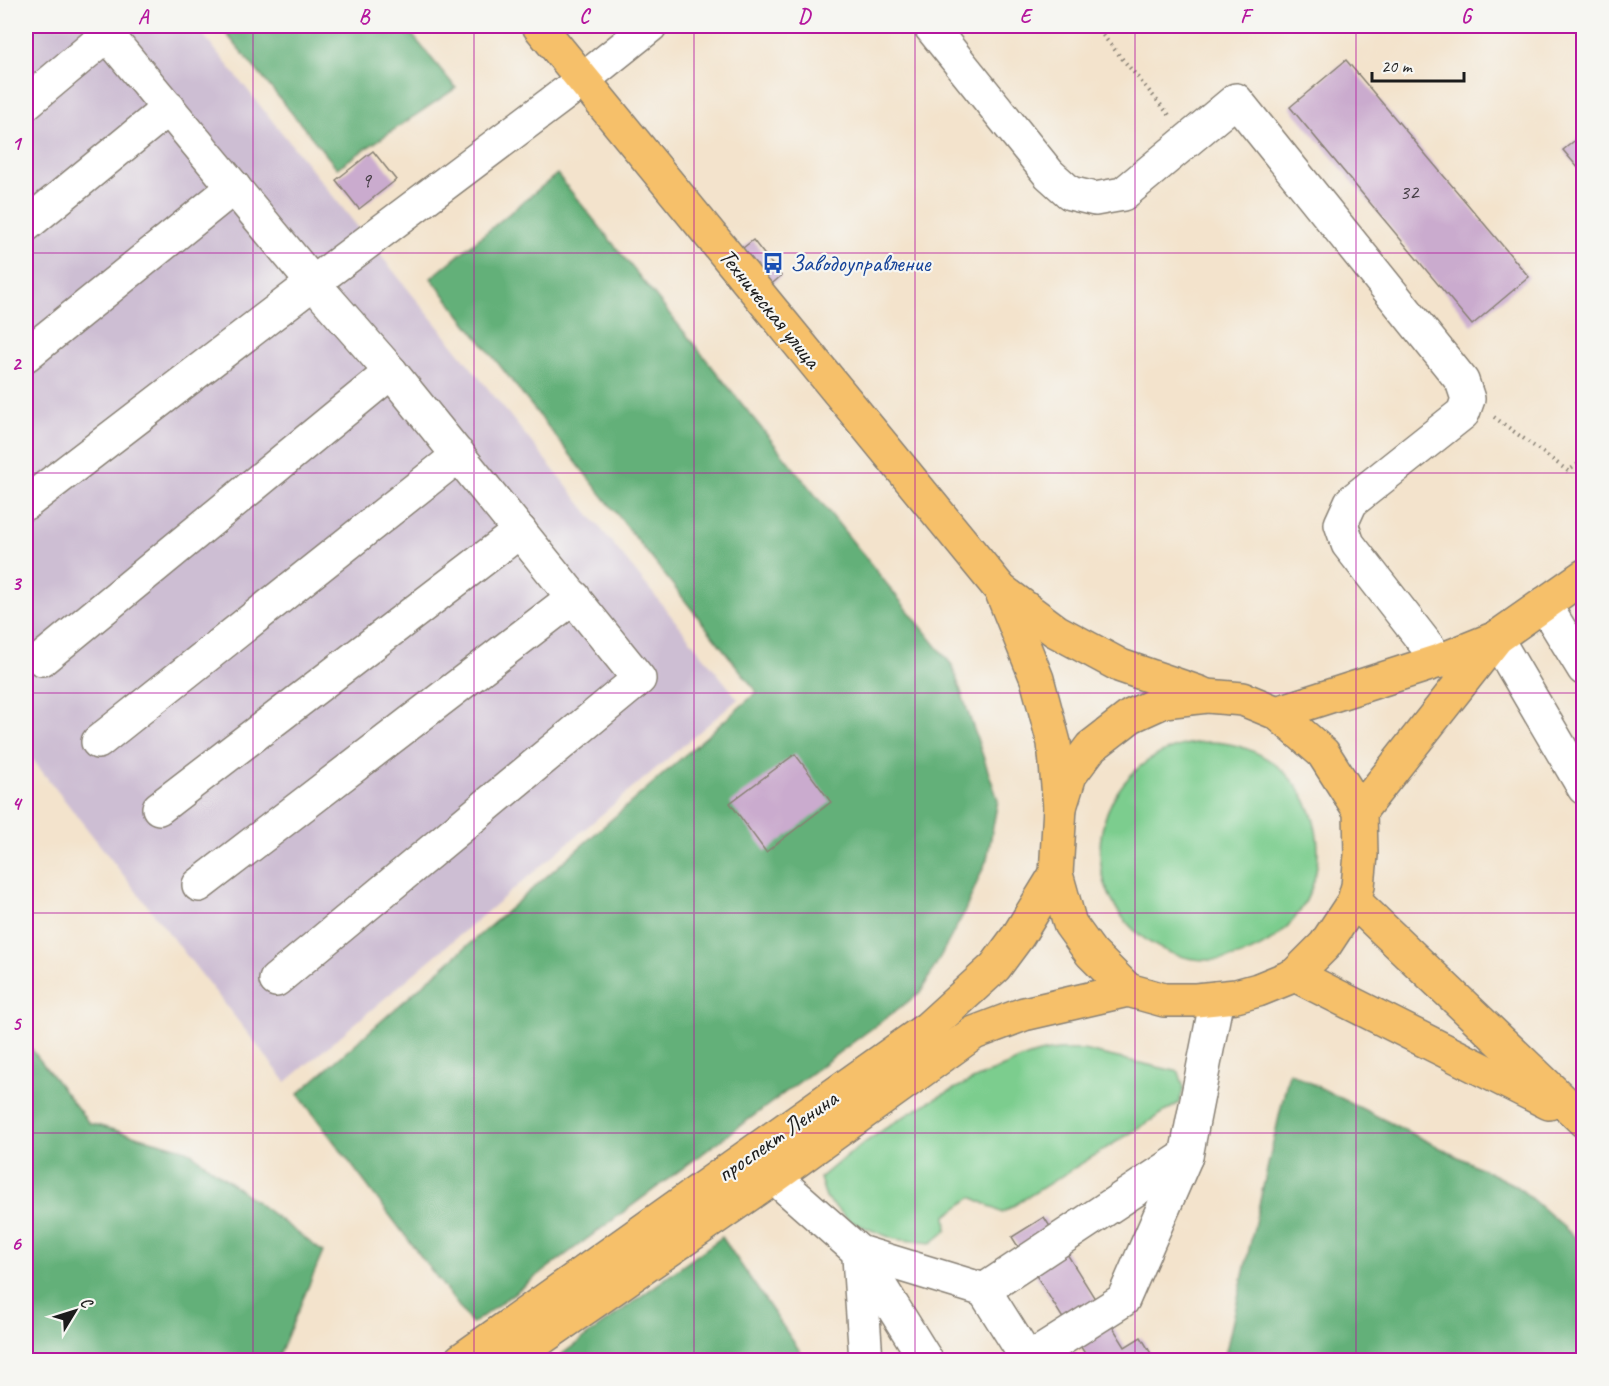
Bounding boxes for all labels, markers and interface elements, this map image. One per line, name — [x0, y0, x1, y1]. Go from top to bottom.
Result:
text: A — [138, 4, 150, 29]
text: B — [359, 4, 371, 29]
text: C — [579, 4, 591, 29]
text: D — [798, 4, 812, 29]
text: E — [1020, 4, 1034, 29]
text: F — [1240, 4, 1254, 29]
text: G — [1461, 4, 1474, 29]
scale bar — [1372, 45, 1464, 83]
text: 20 m — [1381, 55, 1414, 77]
text: 1 — [12, 131, 23, 156]
house number: 9 — [361, 167, 372, 193]
house number: 32 — [1400, 179, 1420, 205]
street label: Техническая улица — [713, 242, 828, 375]
place label: Заводоуправление — [790, 248, 932, 278]
bus stop icon: Заводоуправление — [761, 251, 785, 275]
text: 2 — [12, 351, 23, 376]
text: 3 — [12, 571, 23, 596]
text: 4 — [12, 791, 24, 816]
text: 5 — [12, 1011, 23, 1036]
street label: проспект Ленина — [711, 1083, 844, 1189]
text: 6 — [11, 1231, 22, 1256]
north arrow — [45, 1281, 105, 1341]
text: С — [76, 1293, 98, 1313]

